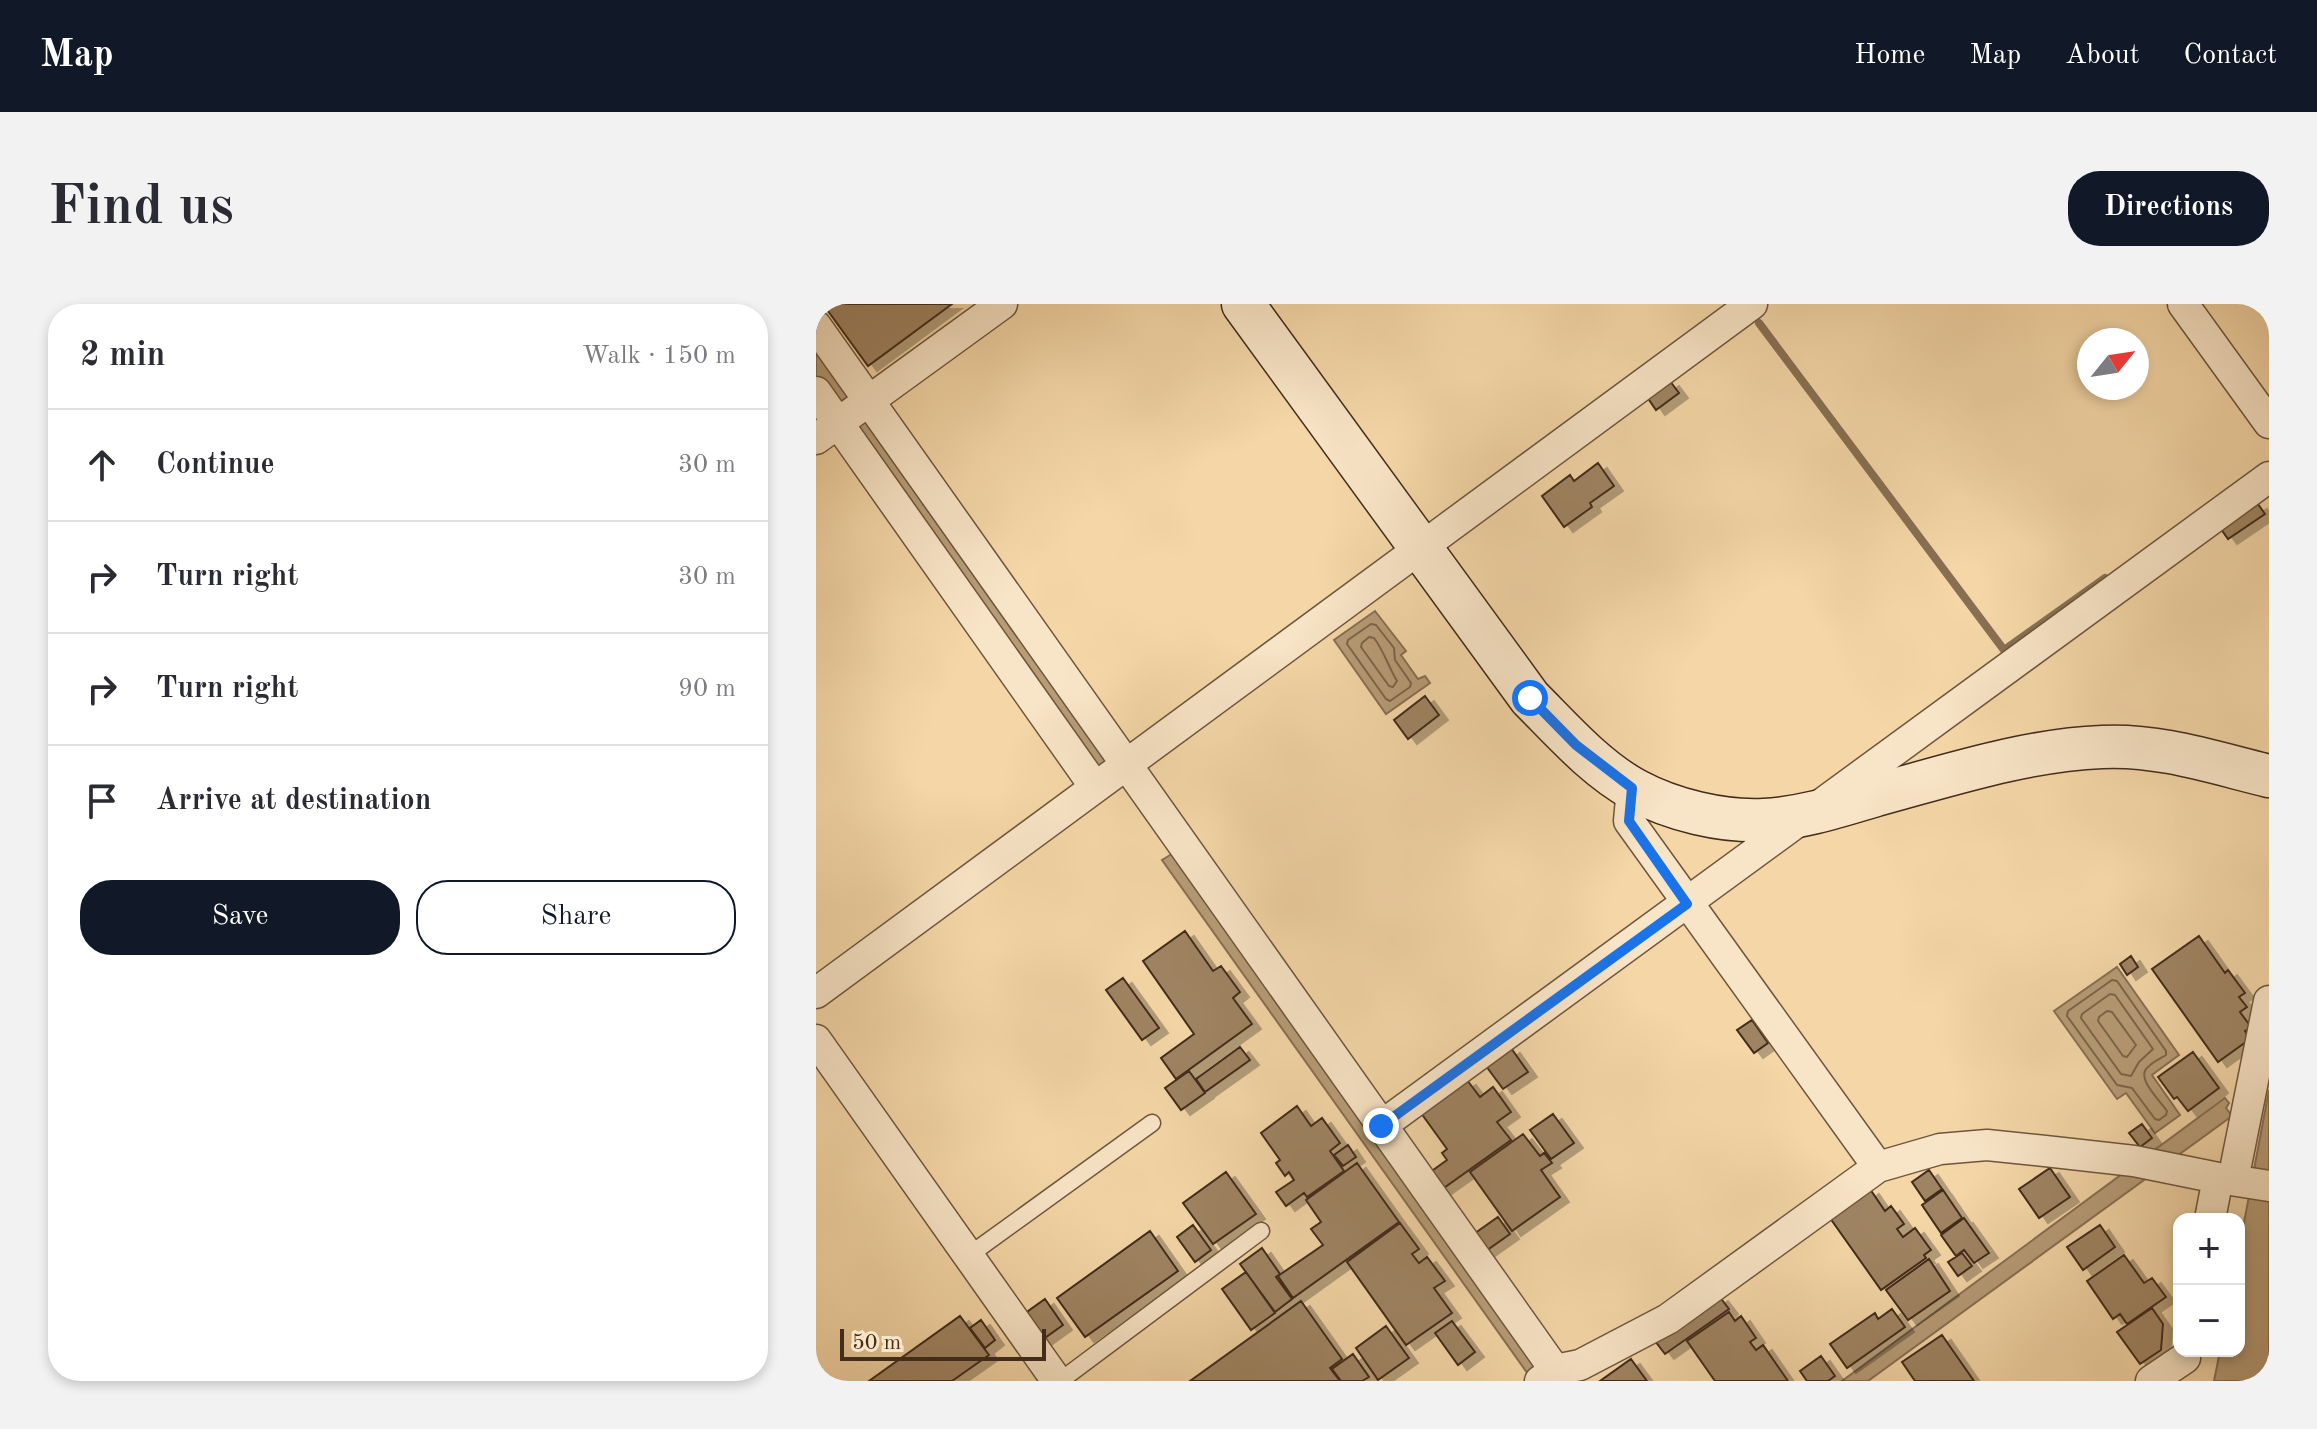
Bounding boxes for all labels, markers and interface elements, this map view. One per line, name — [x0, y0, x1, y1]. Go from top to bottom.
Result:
text: Map — [40, 37, 114, 75]
text: Home — [1854, 42, 1925, 70]
text: Map — [1969, 42, 2021, 70]
text: About — [2065, 42, 2140, 70]
text: Contact — [2184, 42, 2277, 70]
button: Directions — [2068, 171, 2269, 246]
text: Find us — [48, 180, 234, 236]
north arrow — [2077, 328, 2149, 400]
text: 2 min — [80, 339, 165, 373]
text: Walk · 150 m — [582, 343, 736, 369]
icon: ahead — [80, 443, 124, 487]
text: Continue — [156, 450, 275, 480]
text: 30 m — [678, 452, 736, 478]
icon: right — [80, 555, 124, 599]
text: Turn right — [156, 562, 298, 592]
text: 30 m — [678, 564, 736, 590]
icon: right — [80, 667, 124, 711]
text: Turn right — [156, 674, 298, 704]
text: 90 m — [678, 676, 736, 702]
route start — [1512, 680, 1548, 716]
icon: arrive — [80, 779, 124, 823]
text: Arrive at destination — [156, 786, 431, 816]
button: Save — [80, 880, 400, 955]
button: Share — [416, 880, 736, 955]
route end — [1363, 1108, 1399, 1144]
map controls — [2173, 1213, 2245, 1357]
button: + — [2173, 1213, 2245, 1285]
button: − — [2173, 1285, 2245, 1357]
scale bar — [840, 1325, 1046, 1361]
text: 50 m — [852, 1332, 901, 1354]

